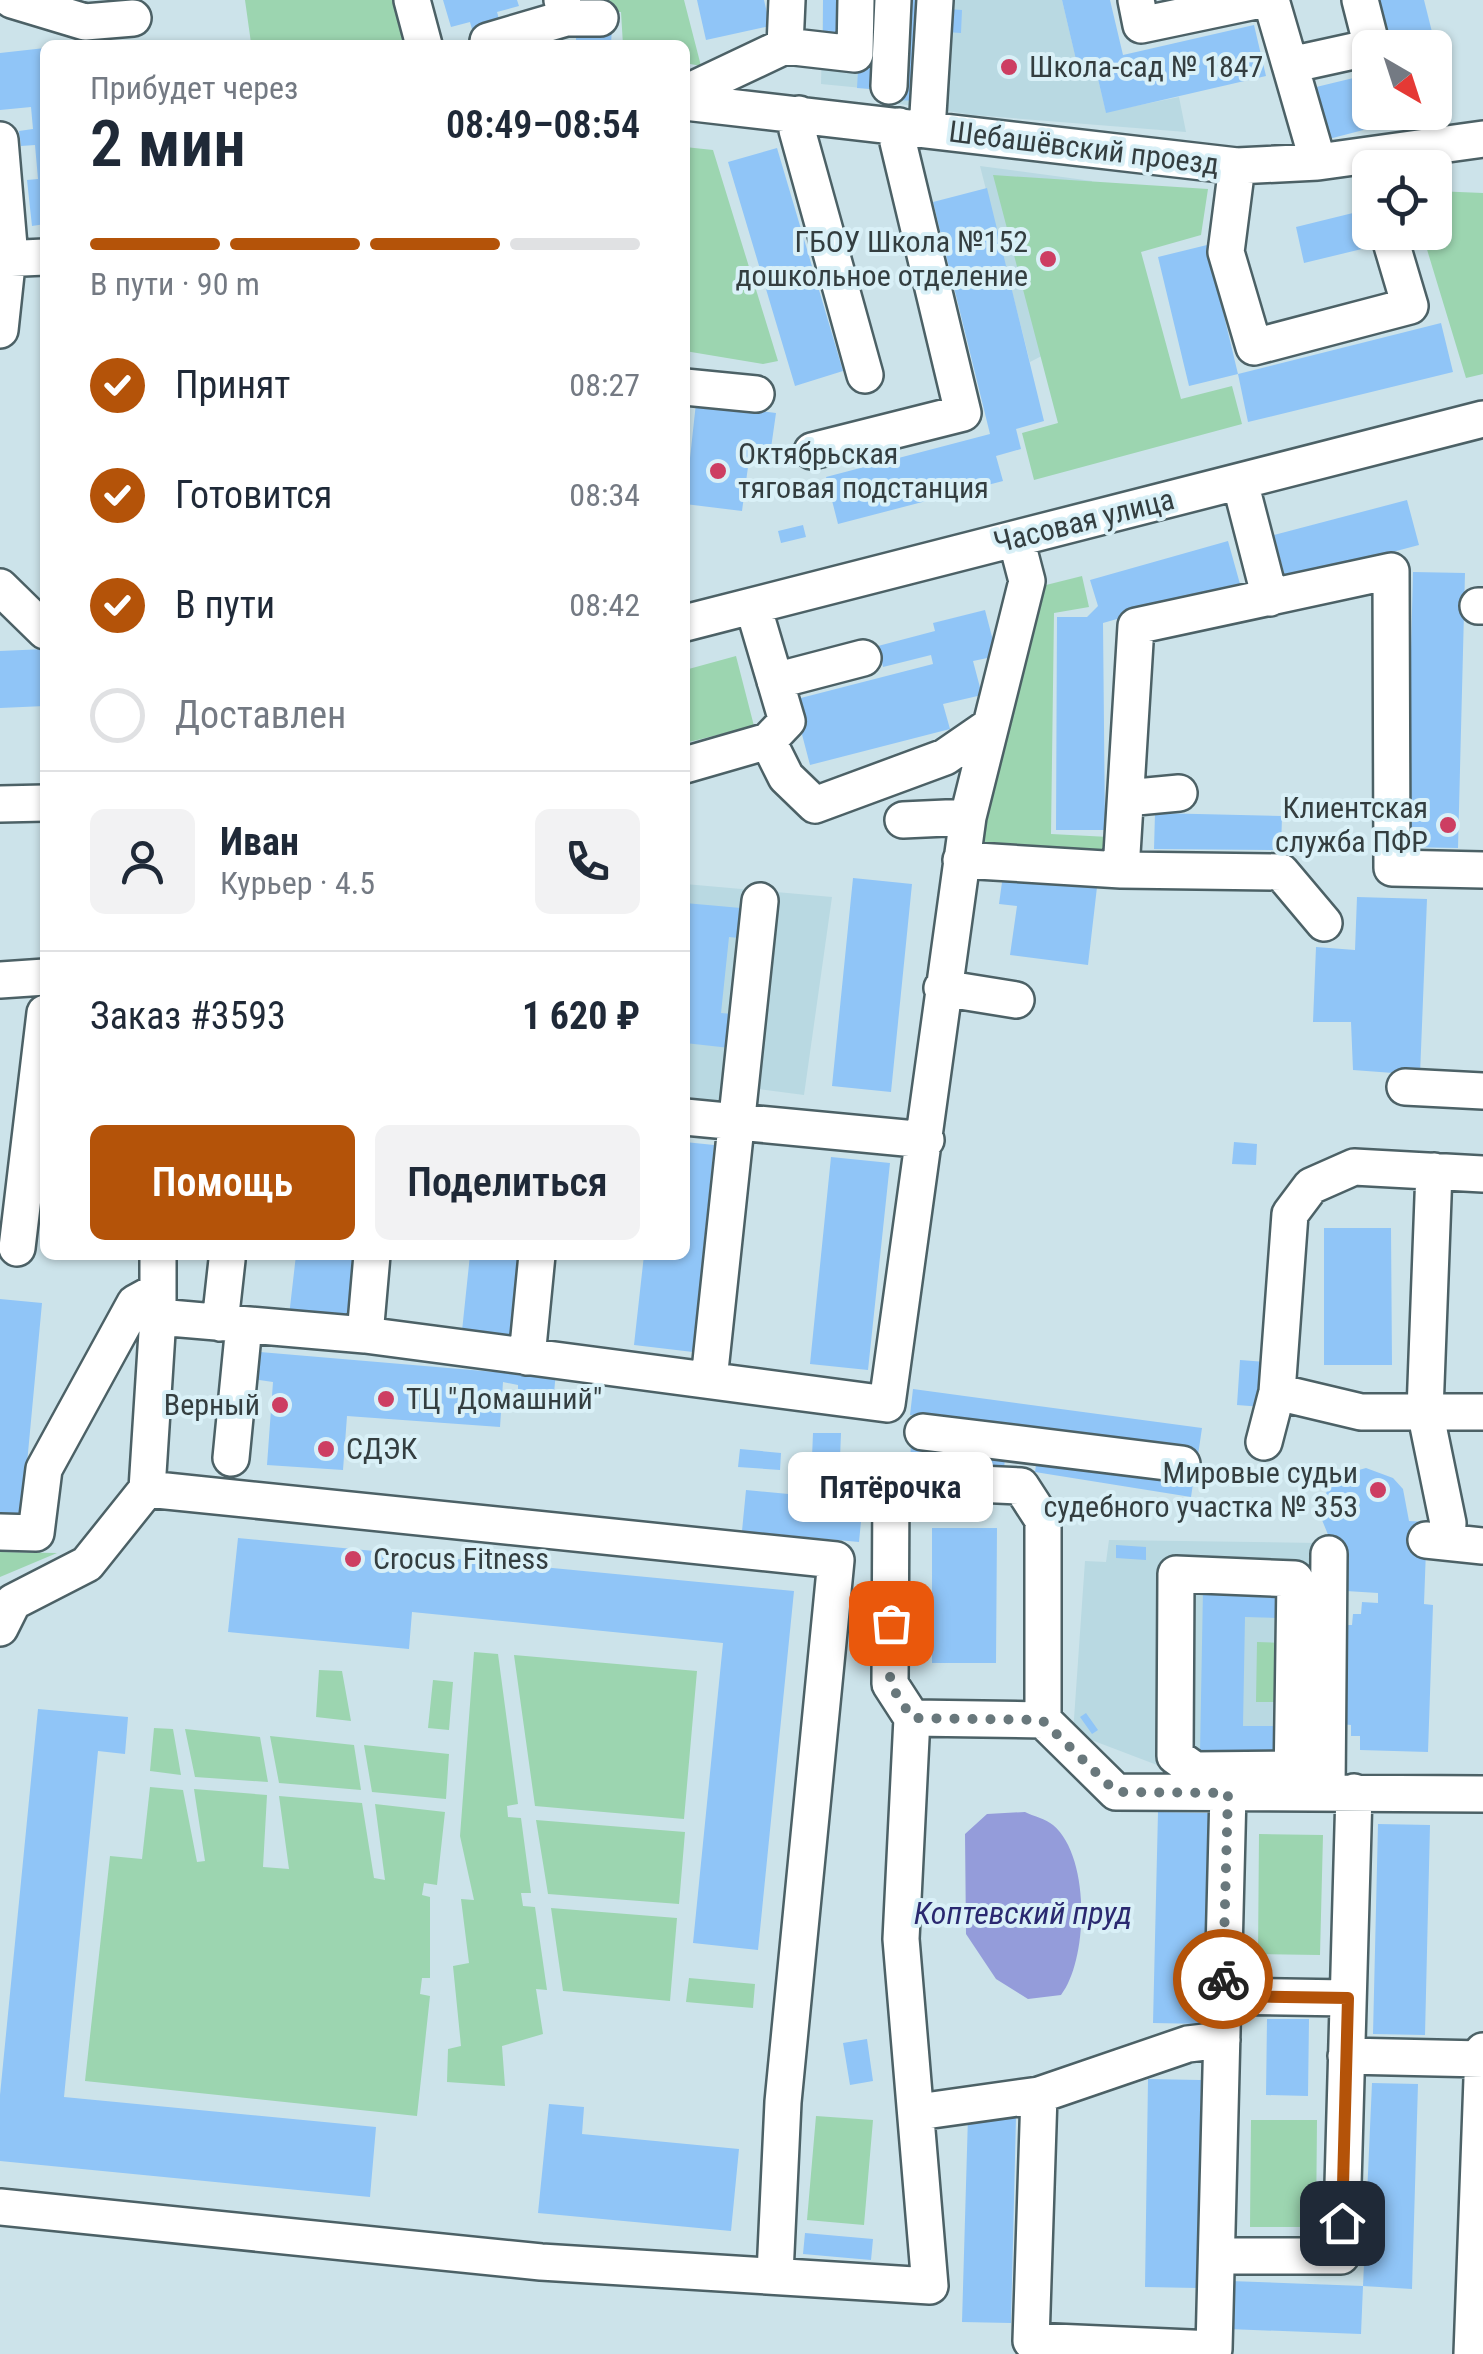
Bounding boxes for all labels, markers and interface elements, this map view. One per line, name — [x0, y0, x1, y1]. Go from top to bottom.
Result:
north arrow — [1352, 30, 1452, 130]
map controls — [1352, 30, 1452, 250]
place label: Школа-сад № 1847 — [1029, 49, 1263, 84]
marker: Школа-сад № 1847 — [998, 56, 1020, 78]
text: Прибудет через — [90, 69, 298, 107]
text: 08:49–08:54 — [446, 103, 640, 147]
text: 2 мин — [90, 106, 246, 182]
street label: Шебашёвский проезд — [947, 114, 1221, 181]
button: locate — [1352, 150, 1452, 250]
place label: ГБОУ Школа №152 дошкольное отделение — [736, 224, 1028, 293]
marker: ГБОУ Школа №152 дошкольное отделение — [1037, 248, 1059, 270]
text: В пути · 90 m — [90, 265, 260, 303]
icon: check — [90, 358, 145, 413]
text: Принят — [175, 363, 291, 407]
text: 08:27 — [569, 366, 640, 404]
place label: Октябрьская тяговая подстанция — [738, 436, 989, 505]
marker: Октябрьская тяговая подстанция — [707, 460, 729, 482]
icon: check — [90, 468, 145, 523]
text: Готовится — [175, 473, 332, 517]
text: 08:34 — [569, 476, 640, 514]
street label: Часовая улица — [990, 481, 1178, 560]
icon: check — [90, 578, 145, 633]
text: В пути — [175, 583, 275, 627]
text: 08:42 — [569, 586, 640, 624]
text: Доставлен — [175, 693, 346, 737]
place label: Клиентская служба ПФР — [1275, 790, 1428, 859]
button: person — [90, 809, 195, 914]
button: phone — [535, 809, 640, 914]
marker: Клиентская служба ПФР — [1437, 814, 1459, 836]
text: Иван — [220, 820, 299, 864]
text: Курьер · 4.5 — [220, 864, 375, 902]
text: Заказ #3593 — [90, 994, 286, 1038]
text: 1 620 ₽ — [522, 994, 640, 1038]
button: Помощь — [90, 1125, 355, 1240]
button: Поделиться — [375, 1125, 640, 1240]
place label: ТЦ "Домашний" — [406, 1381, 602, 1416]
place label: Верный — [164, 1387, 260, 1422]
marker: ТЦ "Домашний" — [375, 1388, 397, 1410]
marker: Верный — [269, 1394, 291, 1416]
place label: СДЭК — [346, 1431, 418, 1466]
marker: СДЭК — [315, 1438, 337, 1460]
callout: Пятёрочка — [788, 1453, 994, 1523]
place label: Мировые судьи судебного участка № 353 — [1043, 1455, 1358, 1524]
text: Пятёрочка — [819, 1468, 962, 1506]
marker: Мировые судьи судебного участка № 353 — [1367, 1479, 1389, 1501]
place label: Crocus Fitness — [373, 1541, 549, 1576]
marker: Crocus Fitness — [342, 1548, 364, 1570]
pin — [849, 1581, 934, 1666]
icon: bag — [864, 1596, 919, 1651]
water label: Коптевский пруд — [914, 1894, 1132, 1932]
courier — [1173, 1929, 1273, 2029]
icon: bike — [1196, 1952, 1251, 2007]
pin — [1300, 2181, 1385, 2266]
icon: home — [1315, 2196, 1370, 2251]

